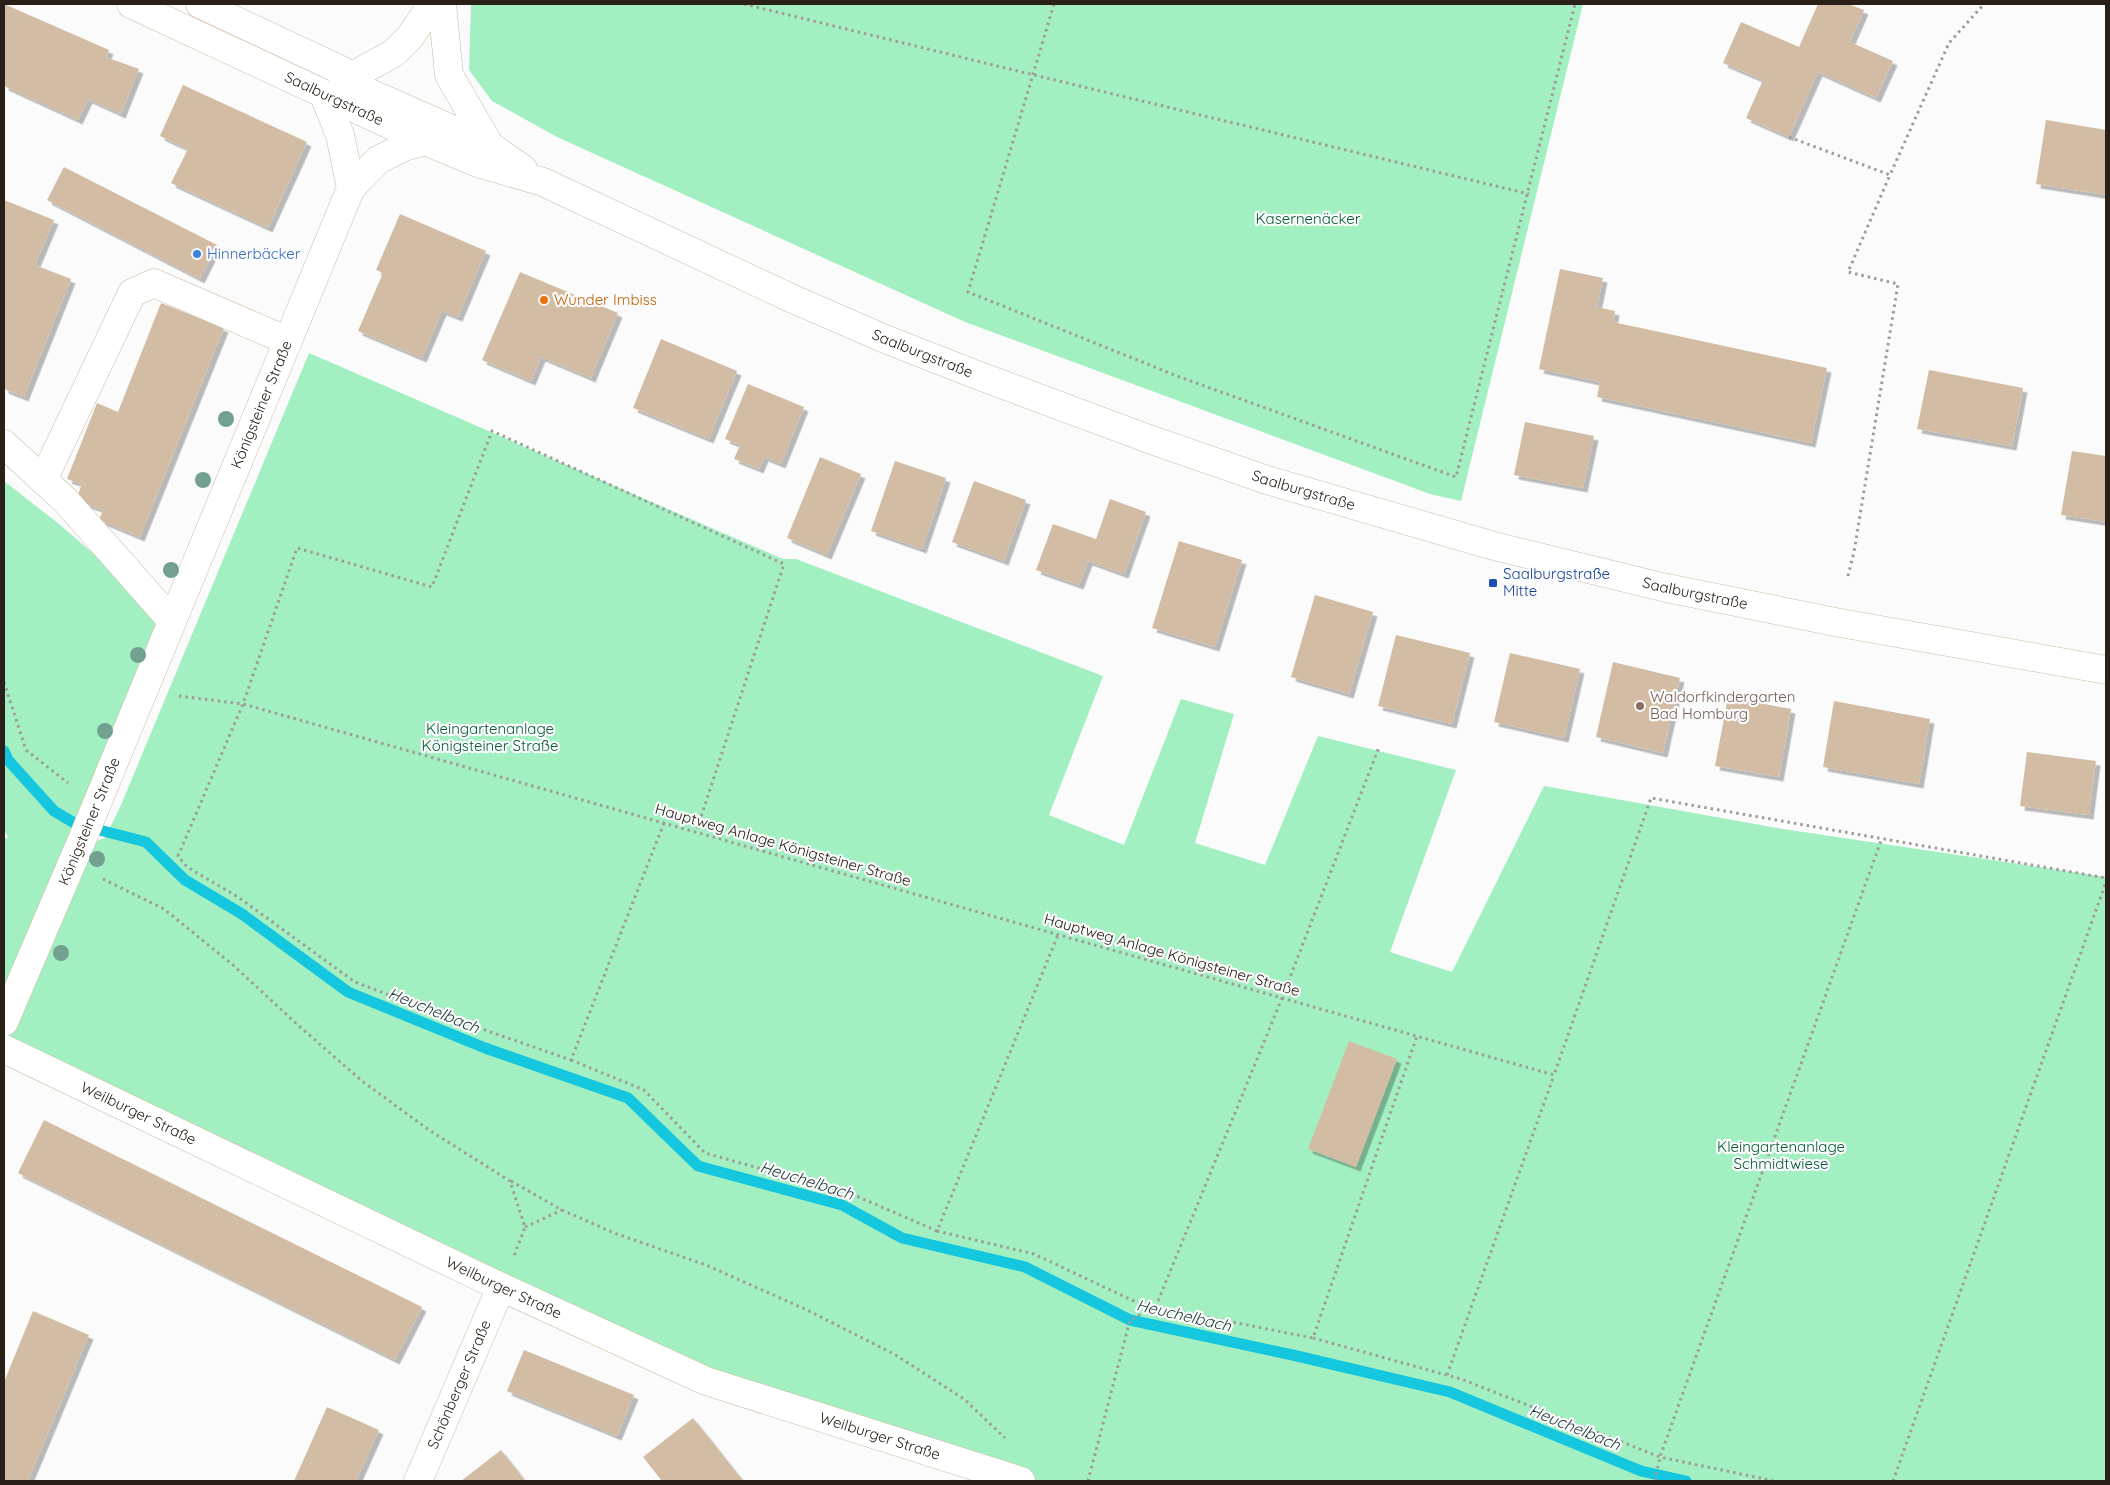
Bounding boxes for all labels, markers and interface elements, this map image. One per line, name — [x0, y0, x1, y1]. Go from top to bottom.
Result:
street label: Saalburgstraße — [282, 67, 387, 129]
park label: Kasernenäcker — [1255, 209, 1361, 228]
place label: Hinnerbäcker — [207, 244, 301, 263]
marker: Hinnerbäcker — [191, 248, 203, 260]
place label: Wunder Imbiss — [554, 290, 657, 309]
marker: Wunder Imbiss — [538, 294, 550, 306]
street label: Saalburgstraße — [869, 325, 976, 382]
street label: Königsteiner Straße — [226, 337, 296, 471]
street label: Saalburgstraße — [1249, 465, 1358, 514]
place label: Saalburgstraße Mitte — [1503, 564, 1610, 600]
street label: Saalburgstraße — [1641, 573, 1749, 613]
marker: Saalburgstraße Mitte — [1487, 577, 1499, 589]
place label: Waldorfkindergarten Bad Homburg — [1650, 687, 1795, 723]
marker: Waldorfkindergarten Bad Homburg — [1634, 700, 1646, 712]
park label: Kleingartenanlage Königsteiner Straße — [422, 719, 558, 755]
street label: Königsteiner Straße — [54, 754, 124, 888]
street label: Hauptweg Anlage Königsteiner Straße — [653, 799, 913, 890]
street label: Hauptweg Anlage Königsteiner Straße — [1042, 909, 1302, 1000]
water label: Heuchelbach — [386, 983, 483, 1038]
street label: Weilburger Straße — [78, 1077, 199, 1149]
park label: Kleingartenanlage Schmidtwiese — [1717, 1137, 1845, 1173]
water label: Heuchelbach — [758, 1156, 857, 1204]
street label: Weilburger Straße — [443, 1252, 565, 1323]
water label: Heuchelbach — [1135, 1294, 1234, 1336]
street label: Schönberger Straße — [423, 1317, 495, 1452]
water label: Heuchelbach — [1527, 1400, 1624, 1455]
street label: Weilburger Straße — [817, 1408, 943, 1464]

